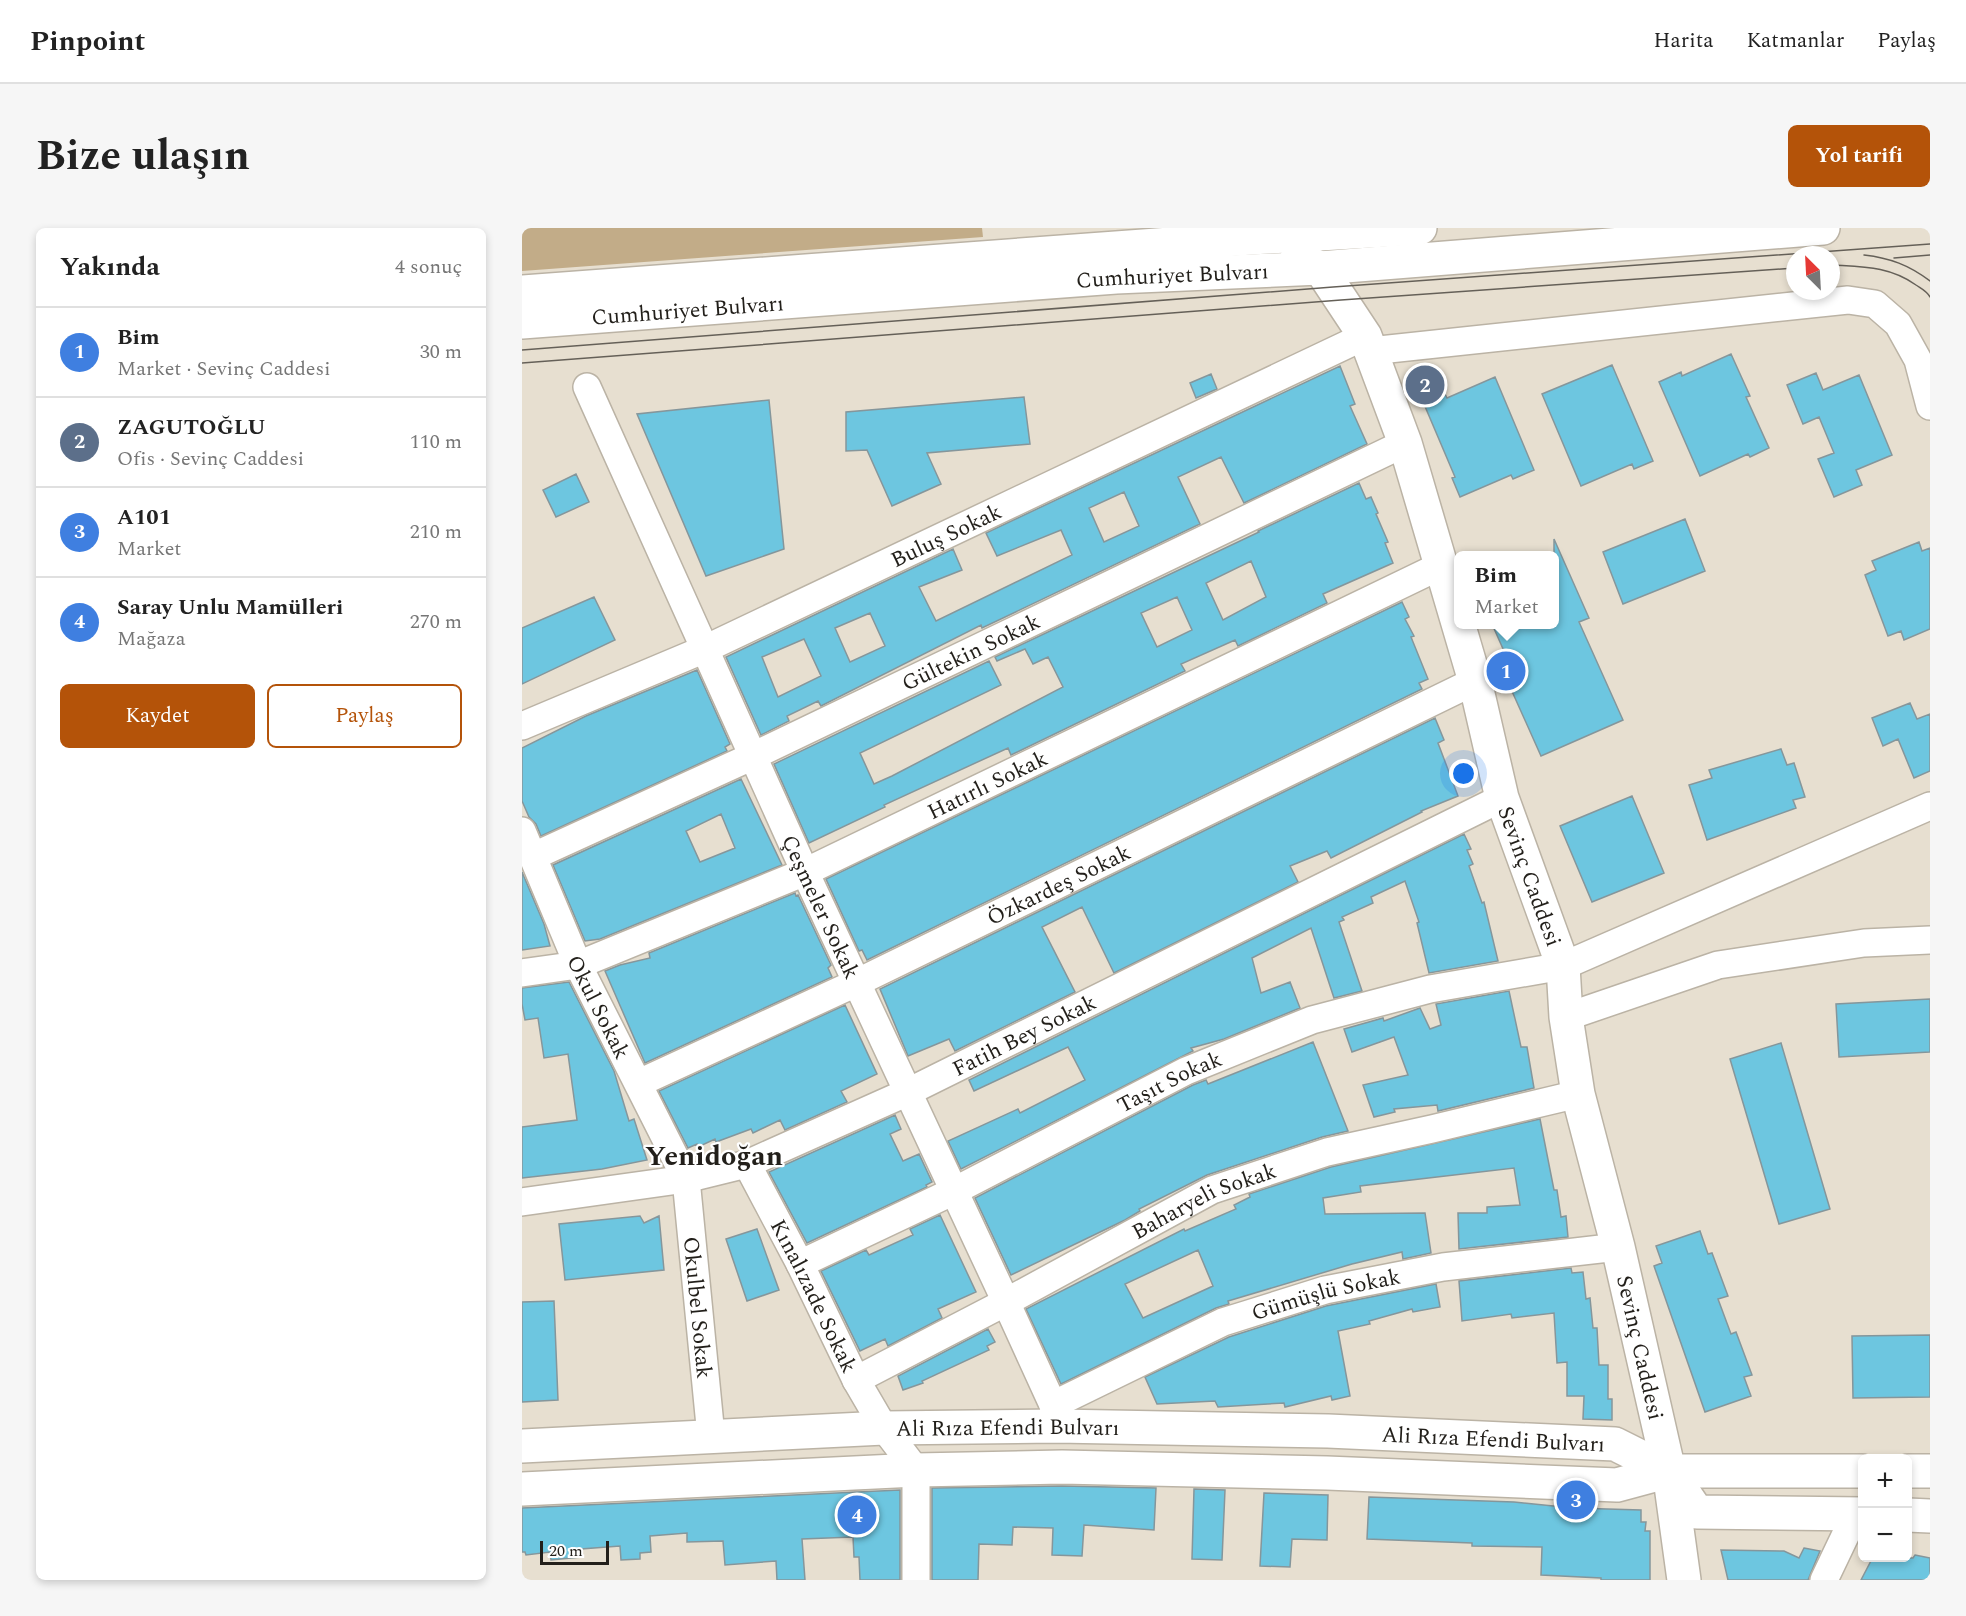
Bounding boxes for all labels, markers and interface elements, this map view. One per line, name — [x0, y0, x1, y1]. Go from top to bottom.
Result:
text: Pinpoint — [30, 20, 145, 63]
text: Harita — [1654, 25, 1713, 57]
text: Katmanlar — [1746, 25, 1844, 57]
text: Paylaş — [1877, 25, 1936, 57]
text: Bize ulaşın — [36, 125, 250, 188]
button: Yol tarifi — [1788, 125, 1930, 187]
north arrow — [1786, 246, 1840, 300]
text: Yakında — [60, 247, 160, 287]
text: 4 sonuç — [395, 252, 462, 282]
street label: Cumhuriyet Bulvarı — [1075, 255, 1269, 298]
street label: Cumhuriyet Bulvarı — [590, 287, 785, 335]
text: Bim — [117, 321, 160, 354]
text: 1 — [74, 337, 85, 367]
text: 30 m — [420, 337, 462, 367]
text: Market · Sevinç Caddesi — [117, 354, 330, 384]
pin: 2 — [1406, 362, 1444, 408]
text: ZAGUTOĞLU — [117, 411, 266, 444]
text: 2 — [74, 427, 85, 457]
text: 110 m — [410, 427, 462, 457]
text: Ofis · Sevinç Caddesi — [117, 444, 304, 474]
street label: Buluş Sokak — [885, 496, 1007, 577]
text: A101 — [117, 501, 171, 534]
text: 3 — [74, 517, 85, 547]
text: 210 m — [410, 517, 462, 547]
text: Market — [117, 534, 181, 564]
popup — [1454, 551, 1559, 629]
text: Bim — [1474, 559, 1517, 592]
text: Saray Unlu Mamülleri — [117, 591, 343, 624]
text: Market — [1474, 592, 1539, 622]
street label: Gültekin Sokak — [896, 606, 1046, 700]
text: 4 — [74, 607, 85, 637]
text: 270 m — [410, 607, 462, 637]
text: Mağaza — [117, 624, 186, 654]
pin: 1 — [1486, 648, 1526, 694]
button: Kaydet — [60, 684, 255, 748]
button: Paylaş — [267, 684, 462, 748]
street label: Hatırlı Sokak — [922, 743, 1053, 829]
your location — [1449, 759, 1478, 788]
street label: Sevinç Caddesi — [1488, 802, 1570, 951]
street label: Çeşmeler Sokak — [772, 830, 868, 985]
street label: Özkardeş Sokak — [981, 837, 1137, 935]
street label: Okul Sokak — [558, 950, 638, 1065]
street label: Fatih Bey Sokak — [947, 986, 1102, 1086]
street label: Taşıt Sokak — [1111, 1043, 1227, 1122]
district label: Yenidoğan — [645, 1135, 783, 1178]
street label: Baharyeli Sokak — [1126, 1155, 1281, 1249]
street label: Kınalızade Sokak — [761, 1214, 865, 1379]
street label: Okulbel Sokak — [674, 1235, 720, 1380]
street label: Gümüşlü Sokak — [1247, 1261, 1404, 1330]
street label: Sevinç Caddesi — [1607, 1272, 1672, 1423]
street label: Ali Rıza Efendi Bulvarı — [895, 1411, 1120, 1446]
street label: Ali Rıza Efendi Bulvarı — [1381, 1418, 1606, 1462]
map controls — [1858, 1454, 1912, 1562]
button: + — [1858, 1454, 1912, 1508]
pin: 3 — [1556, 1478, 1596, 1522]
pin: 4 — [838, 1492, 876, 1538]
button: − — [1858, 1508, 1912, 1562]
scale bar — [540, 1538, 609, 1566]
text: 20 m — [549, 1539, 583, 1563]

